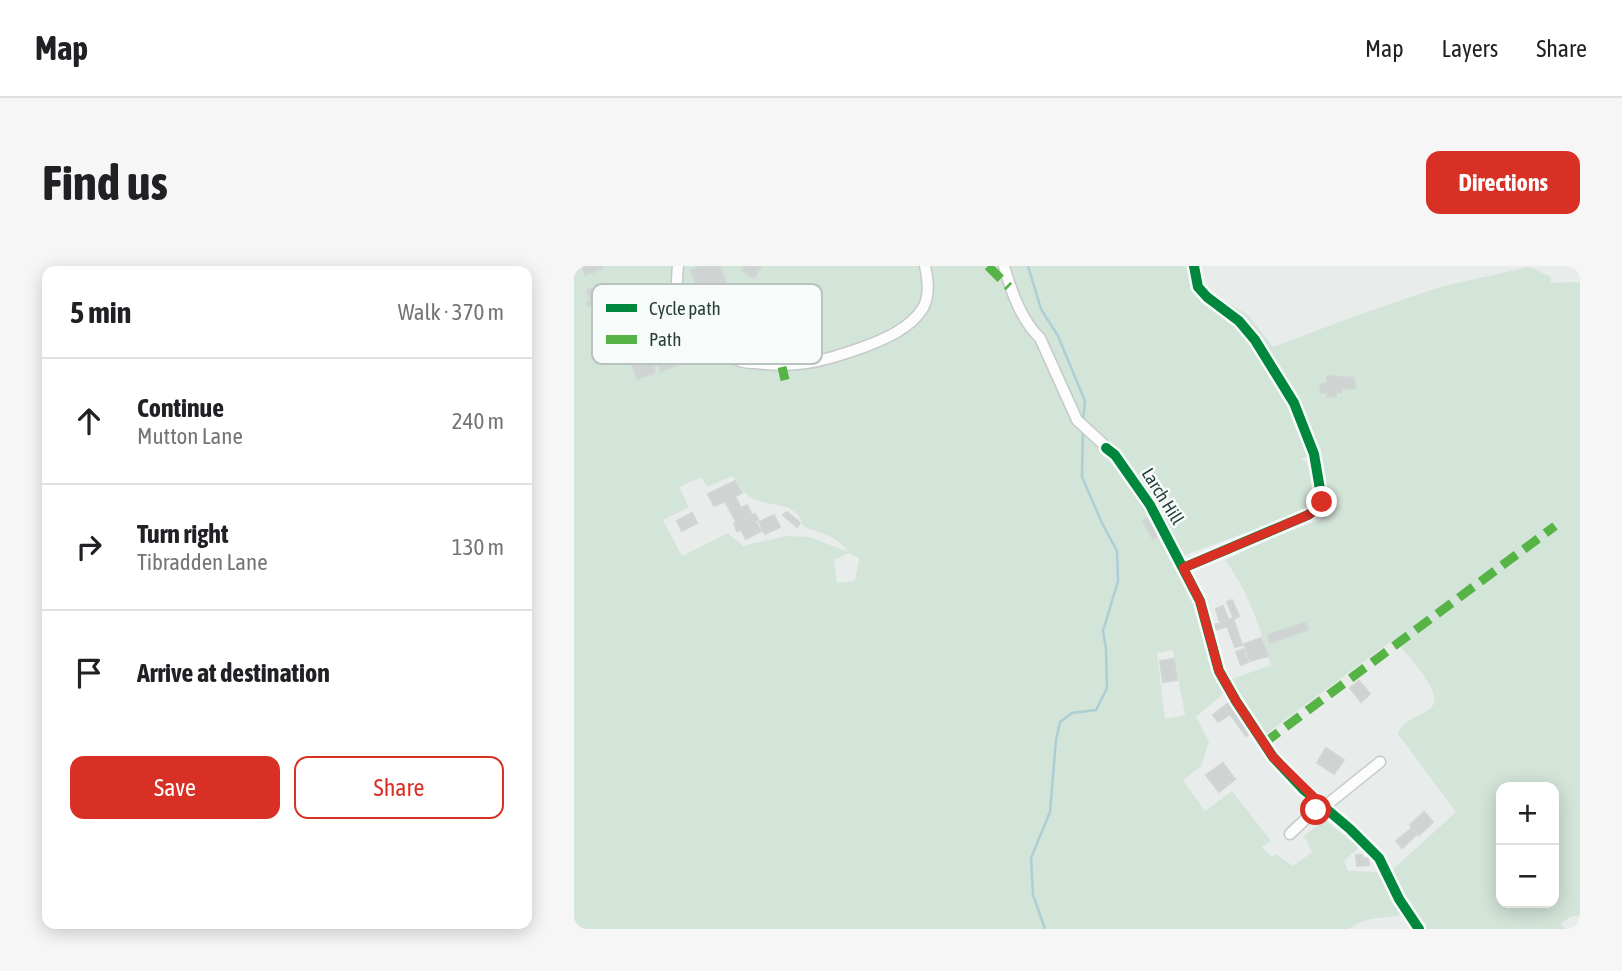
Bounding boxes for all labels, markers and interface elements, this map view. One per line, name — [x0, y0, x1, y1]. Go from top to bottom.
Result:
text: Map — [35, 29, 88, 67]
text: Map — [1365, 35, 1404, 62]
text: Layers — [1442, 35, 1498, 62]
text: Share — [1536, 35, 1587, 62]
button: Directions — [1426, 151, 1580, 214]
text: Find us — [42, 154, 168, 210]
legend — [592, 284, 822, 364]
text: 5 min — [70, 295, 131, 329]
text: Cycle path — [649, 297, 721, 319]
text: Walk · 370 m — [398, 299, 504, 325]
text: Path — [649, 328, 681, 350]
text: Continue — [137, 393, 224, 423]
icon: ahead — [70, 402, 108, 440]
text: 240 m — [452, 408, 504, 434]
text: Mutton Lane — [137, 423, 243, 449]
street label: Larch Hill — [1137, 464, 1189, 528]
route end — [1306, 486, 1337, 517]
text: Turn right — [137, 519, 228, 549]
icon: right — [70, 528, 108, 566]
text: 130 m — [452, 534, 504, 560]
text: Tibradden Lane — [137, 549, 268, 575]
icon: arrive — [70, 654, 108, 692]
text: Arrive at destination — [137, 658, 330, 688]
button: Save — [70, 756, 280, 819]
button: Share — [294, 756, 504, 819]
map controls — [1496, 782, 1559, 908]
button: + — [1496, 782, 1559, 845]
route start — [1300, 794, 1331, 825]
button: − — [1496, 845, 1559, 908]

